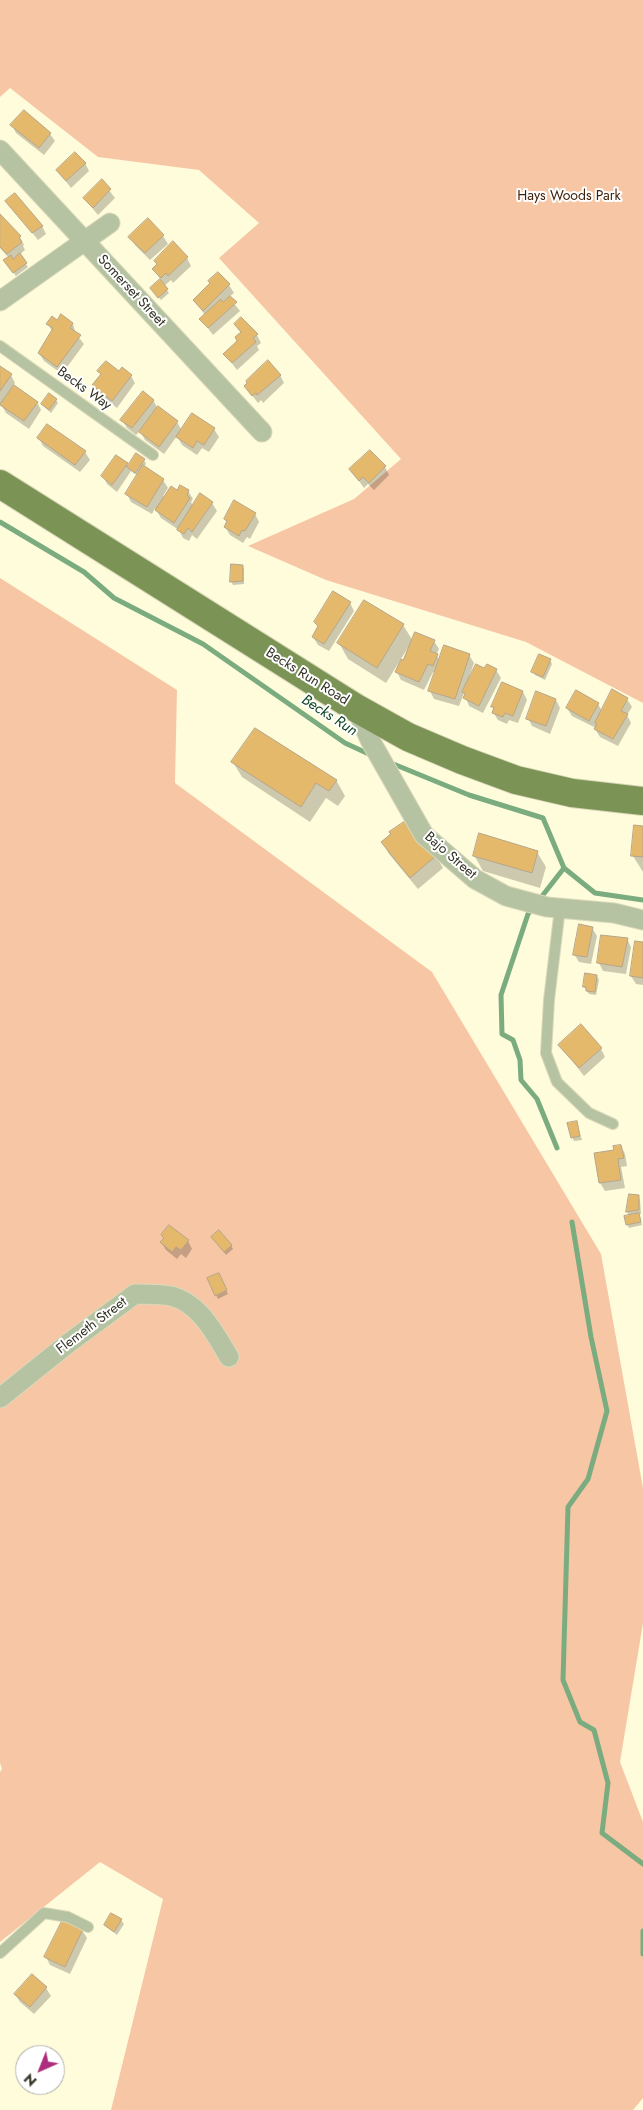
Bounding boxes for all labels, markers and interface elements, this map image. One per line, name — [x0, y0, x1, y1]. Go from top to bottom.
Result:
park label: Hays Woods Park — [517, 189, 621, 205]
street label: Somerset Street — [93, 252, 169, 330]
street label: Becks Way — [54, 364, 114, 414]
street label: Becks Run Road — [262, 645, 352, 709]
water label: Becks Run — [298, 691, 360, 741]
street label: Bajo Street — [421, 829, 479, 883]
street label: Flemeth Street — [53, 1294, 131, 1358]
north arrow — [15, 2045, 65, 2095]
text: N — [19, 2069, 41, 2091]

